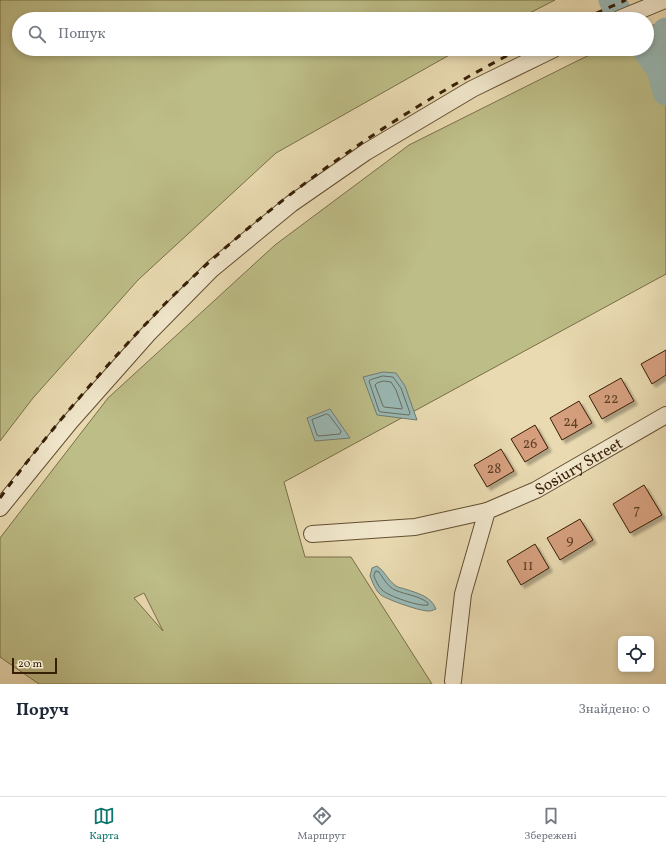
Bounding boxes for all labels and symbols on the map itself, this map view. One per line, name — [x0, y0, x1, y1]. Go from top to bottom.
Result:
house number: 22 — [603, 390, 619, 409]
house number: 24 — [563, 413, 579, 432]
street label: Sosiury Street — [531, 433, 628, 501]
house number: 26 — [523, 435, 537, 454]
house number: 28 — [487, 460, 501, 479]
house number: 7 — [634, 501, 641, 520]
house number: 9 — [566, 531, 574, 550]
house number: 11 — [523, 557, 533, 576]
scale bar — [12, 656, 57, 675]

